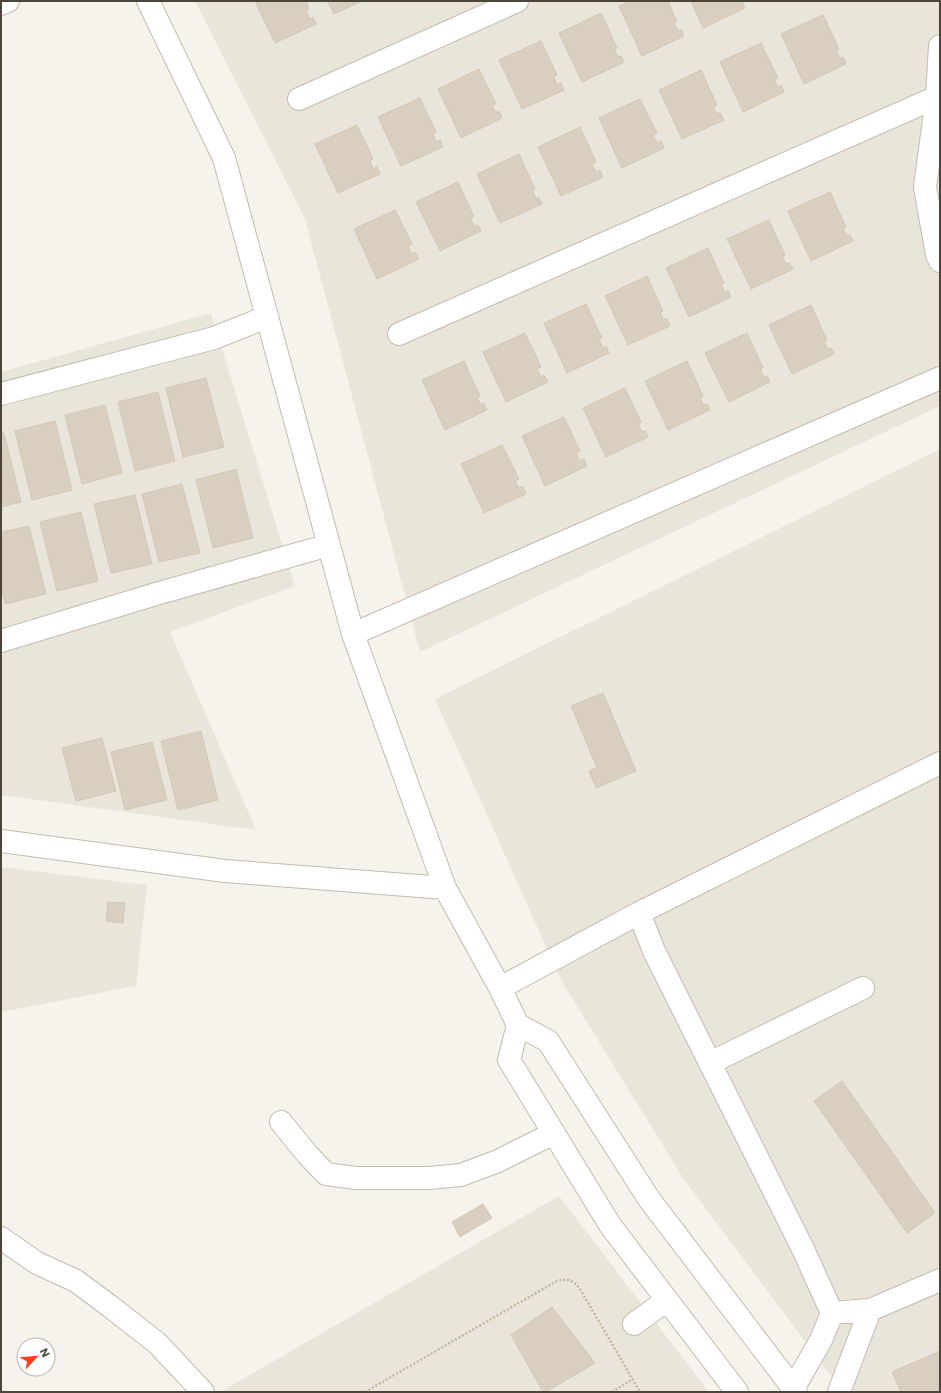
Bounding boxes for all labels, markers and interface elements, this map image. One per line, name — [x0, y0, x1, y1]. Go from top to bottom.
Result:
north arrow — [16, 1337, 56, 1377]
text: N — [38, 1346, 53, 1359]

